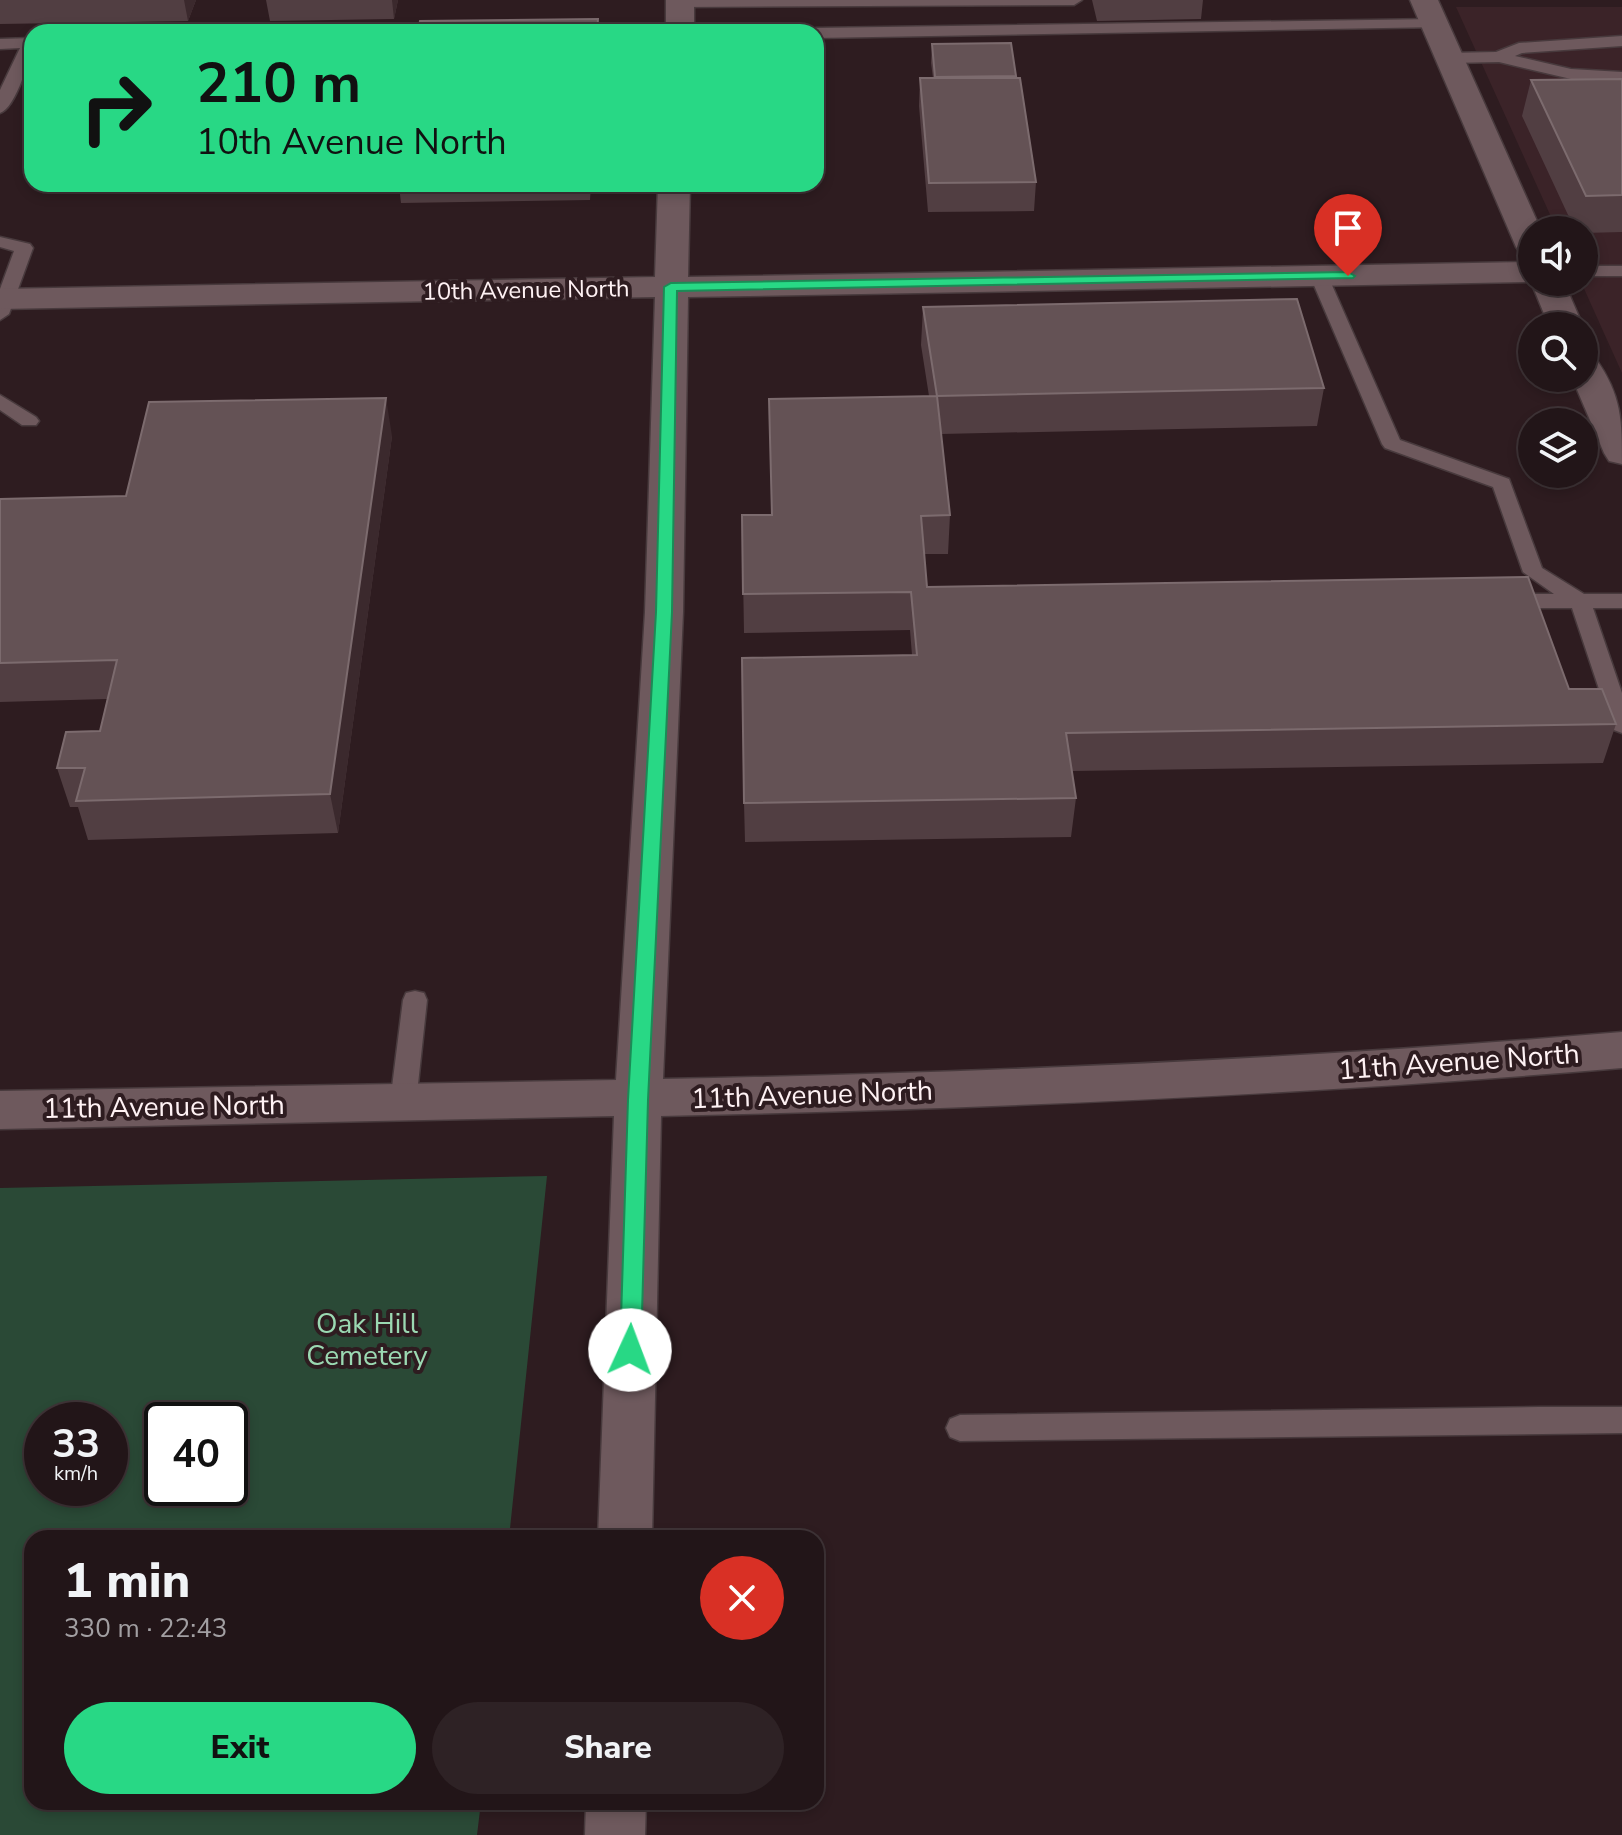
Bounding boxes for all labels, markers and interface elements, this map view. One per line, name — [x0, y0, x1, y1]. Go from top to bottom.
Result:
text: 210 m — [196, 45, 361, 122]
icon: right — [64, 56, 168, 160]
text: 10th Avenue North — [196, 118, 507, 167]
pin — [1314, 194, 1382, 276]
icon: arrive — [1326, 206, 1370, 250]
map controls — [1518, 216, 1598, 488]
button: sound — [1518, 216, 1598, 296]
street label: 10th Avenue North — [422, 272, 630, 308]
button: search — [1518, 312, 1598, 392]
button: layers — [1518, 408, 1598, 488]
street label: 11th Avenue North — [1337, 1035, 1581, 1089]
street label: 11th Avenue North — [691, 1072, 933, 1118]
street label: 11th Avenue North — [43, 1086, 285, 1128]
park label: Oak Hill Cemetery — [306, 1305, 428, 1375]
position arrow — [588, 1308, 672, 1392]
speed limit sign: 40 — [144, 1402, 248, 1506]
text: 33 — [52, 1417, 100, 1471]
text: km/h — [54, 1460, 98, 1487]
text: 1 min — [64, 1548, 190, 1614]
button: close — [700, 1556, 784, 1640]
text: 330 m · 22:43 — [64, 1611, 227, 1646]
button: Exit — [64, 1702, 416, 1794]
button: Share — [432, 1702, 784, 1794]

